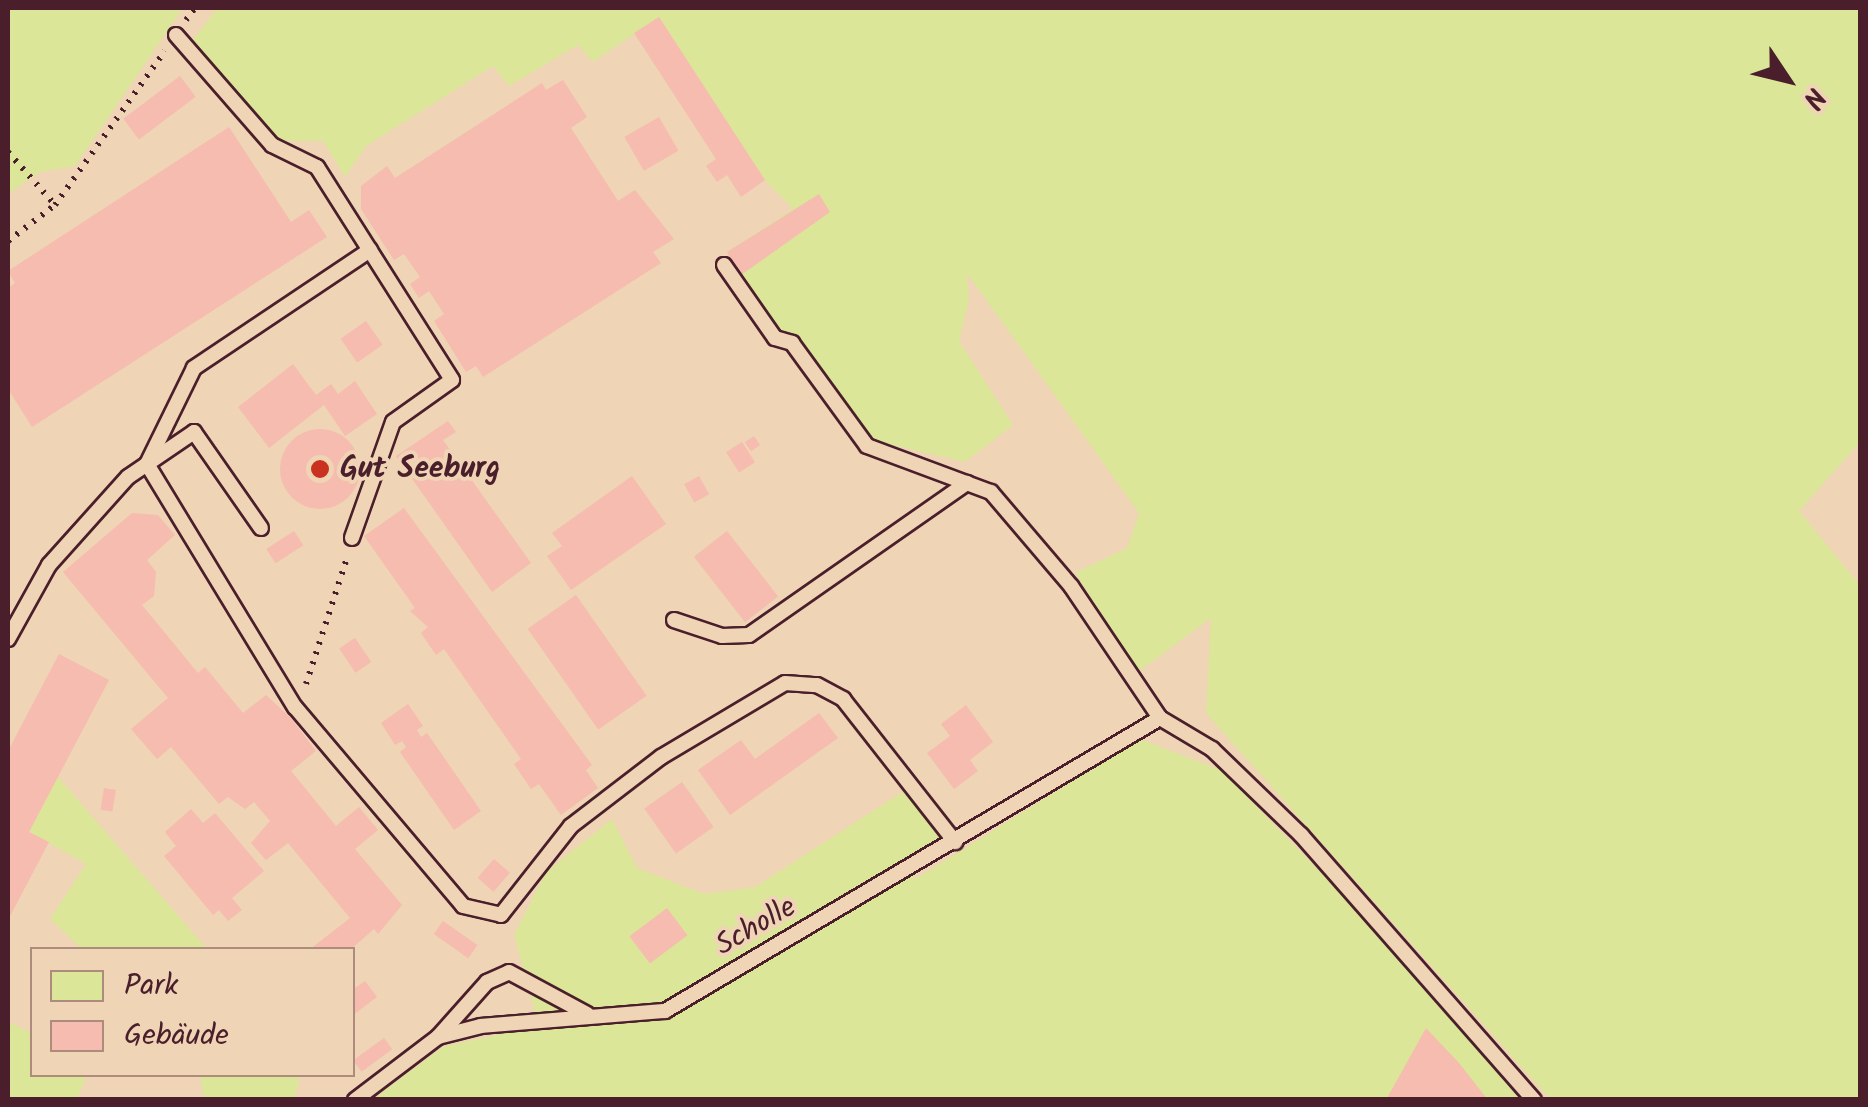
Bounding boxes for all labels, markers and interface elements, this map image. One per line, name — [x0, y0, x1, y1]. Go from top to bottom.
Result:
north arrow — [1738, 30, 1838, 130]
text: N — [1789, 77, 1836, 118]
place label: Gut Seeburg — [340, 451, 500, 487]
marker: Gut Seeburg — [309, 458, 331, 480]
street label: Scholle — [709, 890, 803, 964]
legend — [30, 947, 355, 1077]
text: Park — [124, 962, 178, 1010]
text: Gebäude — [124, 1012, 229, 1060]

